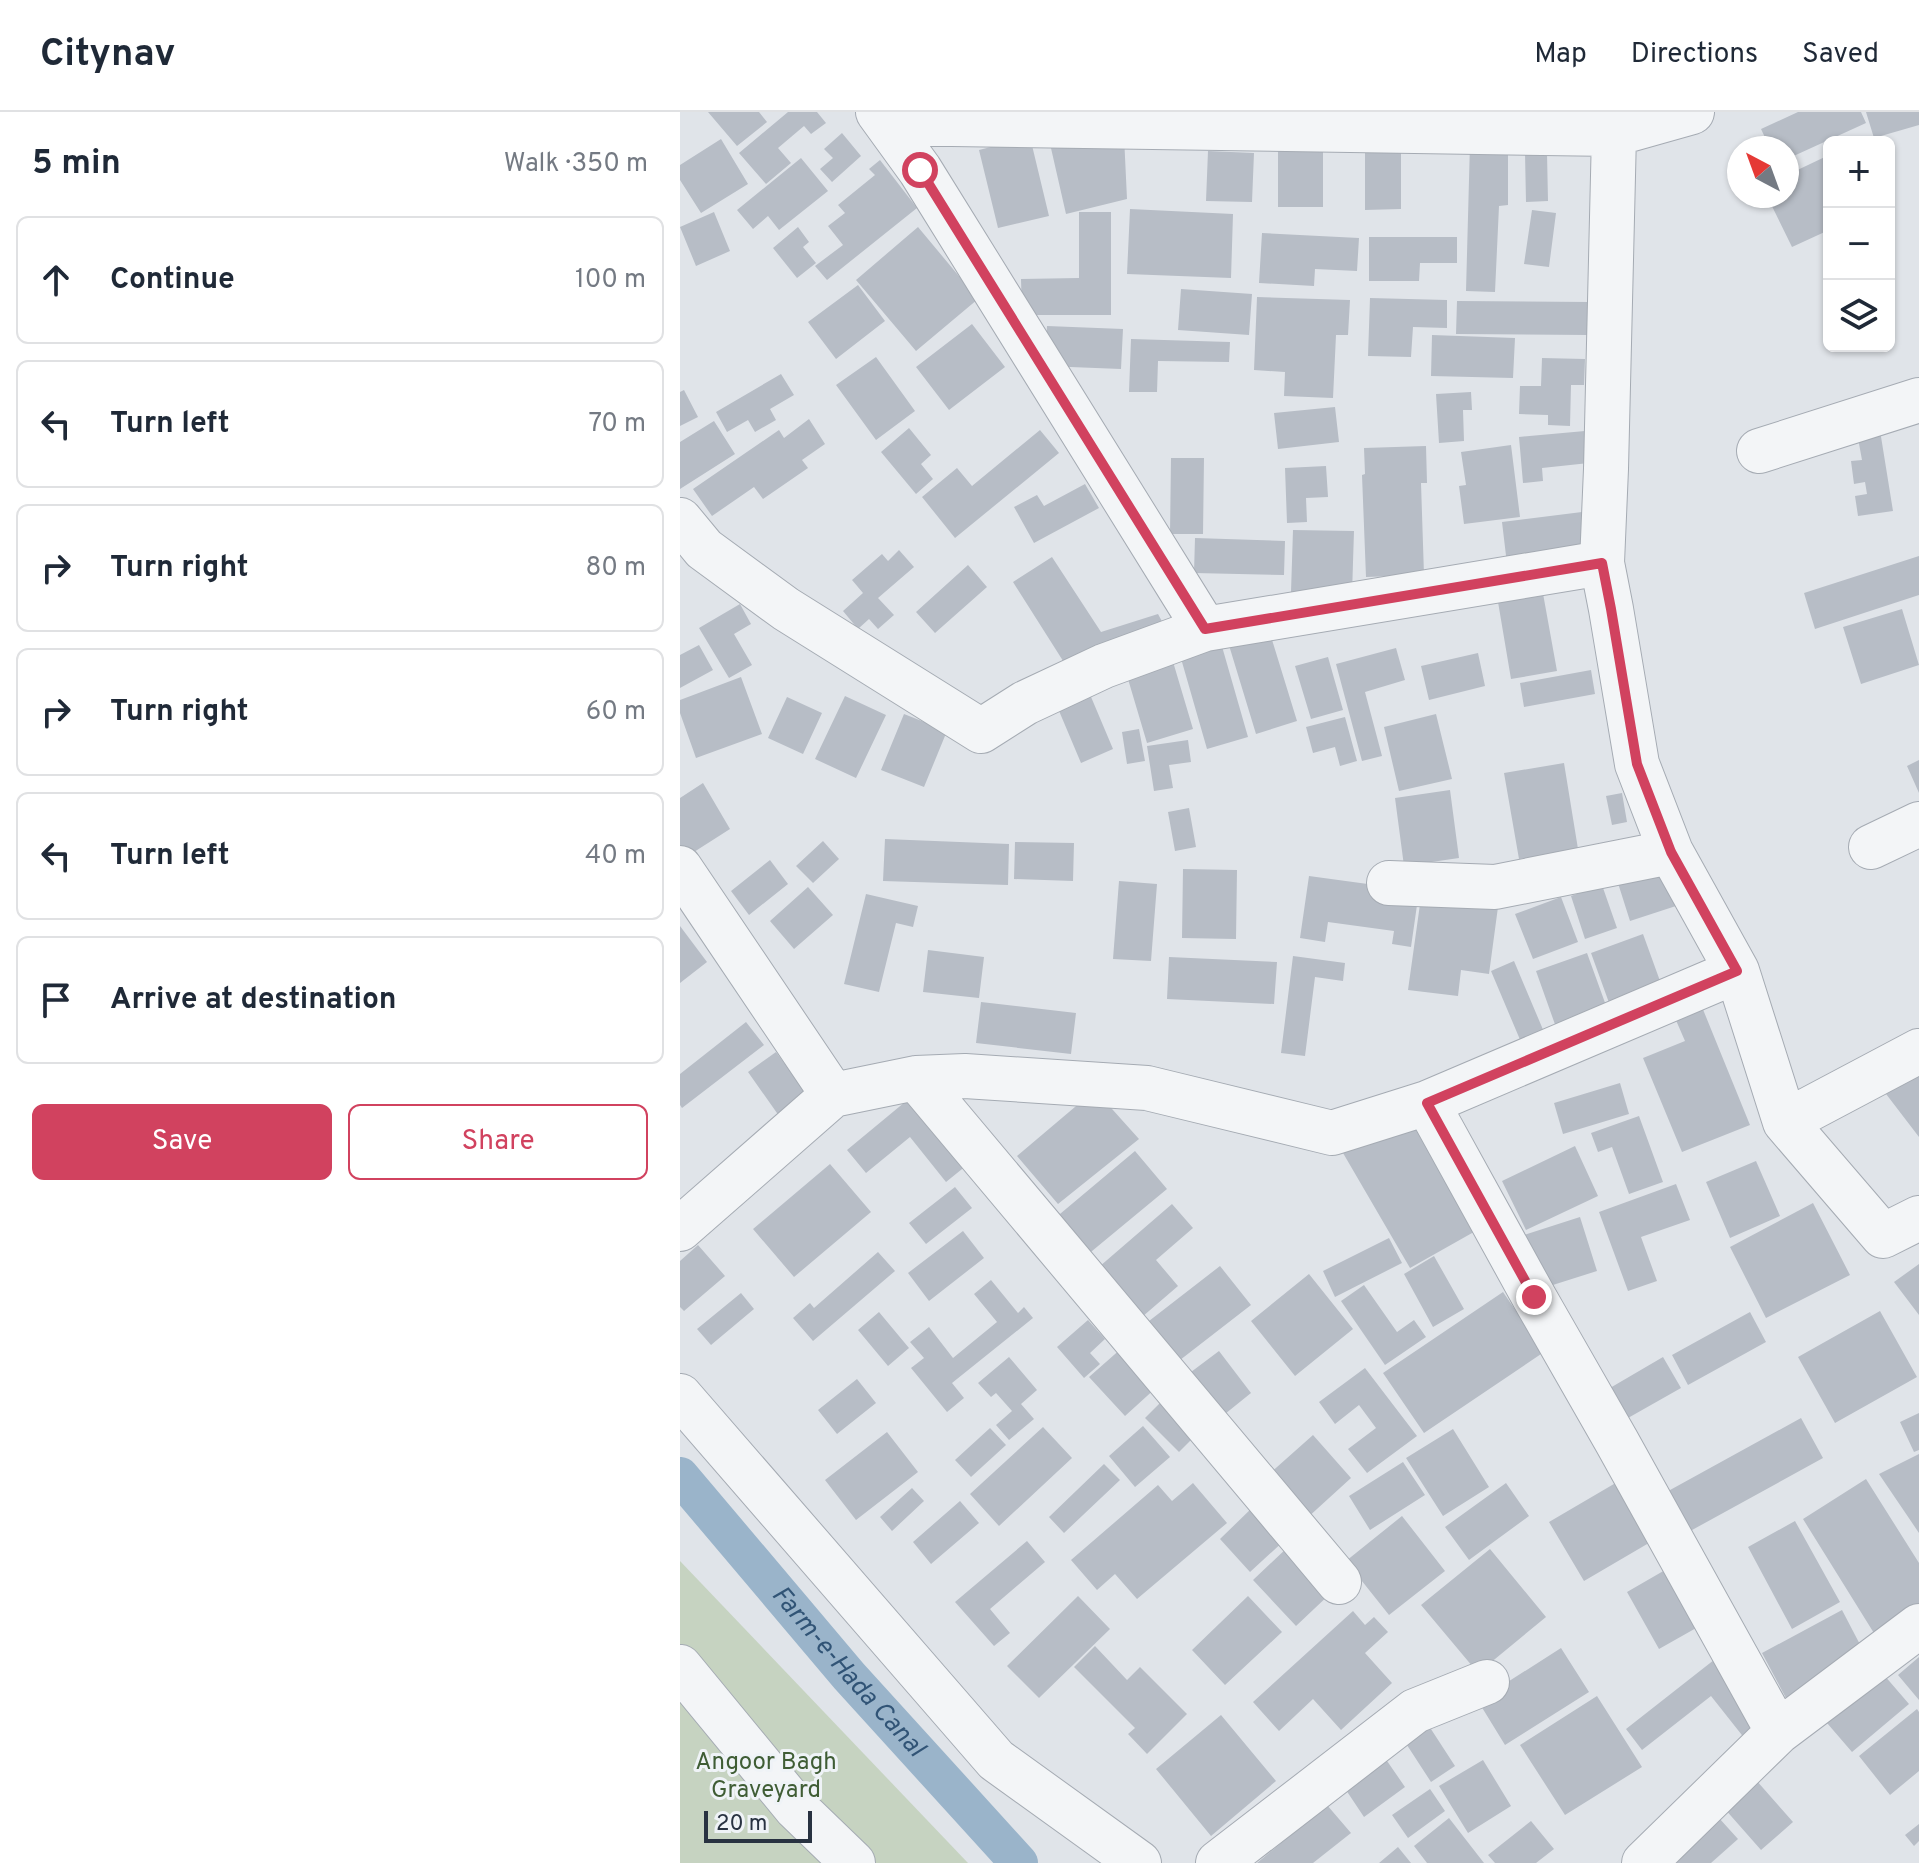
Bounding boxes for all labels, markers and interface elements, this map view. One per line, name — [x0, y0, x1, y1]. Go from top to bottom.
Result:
text: Citynav — [40, 31, 176, 80]
text: Map — [1534, 37, 1587, 73]
text: Directions — [1631, 37, 1758, 73]
text: Saved — [1802, 37, 1879, 73]
north arrow — [1727, 136, 1799, 208]
map controls — [1823, 136, 1895, 352]
button: + — [1823, 136, 1895, 208]
text: 5 min — [32, 143, 121, 186]
text: Walk · 350 m — [504, 148, 648, 181]
route start — [902, 152, 938, 188]
button: − — [1823, 208, 1895, 280]
icon: ahead — [34, 258, 78, 302]
text: Continue — [110, 262, 235, 299]
text: 100 m — [575, 264, 646, 297]
button: layers — [1823, 280, 1895, 352]
icon: left — [34, 402, 78, 446]
text: Turn left — [110, 406, 230, 443]
text: 70 m — [588, 408, 646, 441]
icon: right — [34, 546, 78, 590]
text: Turn right — [110, 550, 248, 587]
text: 80 m — [586, 552, 646, 585]
icon: right — [34, 690, 78, 734]
text: Turn right — [110, 694, 248, 731]
text: 60 m — [586, 696, 646, 729]
icon: left — [34, 834, 78, 878]
text: Turn left — [110, 838, 230, 875]
text: 40 m — [585, 840, 646, 873]
icon: arrive — [34, 978, 78, 1022]
text: Arrive at destination — [110, 982, 396, 1019]
button: Save — [32, 1104, 332, 1180]
button: Share — [348, 1104, 648, 1180]
route end — [1516, 1279, 1552, 1315]
water label: Farm-e-Hada Canal — [764, 1580, 933, 1766]
park label: Angoor Bagh Graveyard — [695, 1748, 837, 1806]
scale bar — [704, 1807, 812, 1843]
text: 20 m — [716, 1811, 767, 1838]

